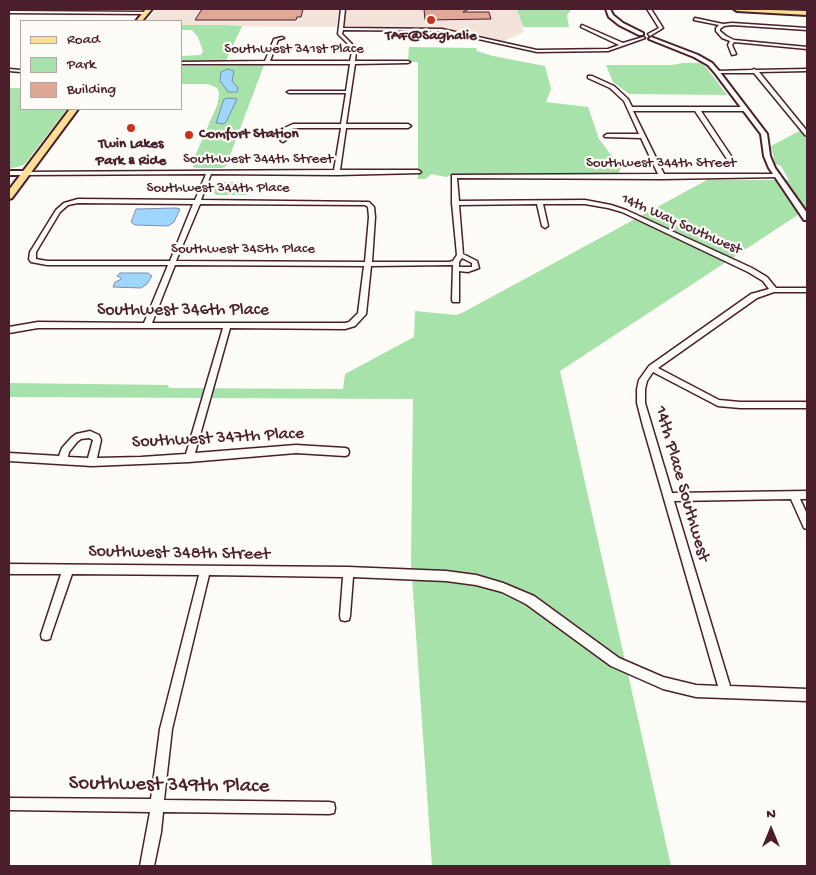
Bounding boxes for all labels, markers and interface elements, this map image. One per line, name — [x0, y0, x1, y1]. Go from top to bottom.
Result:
marker: TAF@Saghalie — [425, 14, 437, 26]
legend — [20, 20, 182, 110]
place label: TAF@Saghalie — [385, 28, 477, 46]
text: Road — [67, 31, 100, 49]
street label: Southwest 341st Place — [224, 41, 364, 59]
text: Park — [67, 56, 96, 74]
text: Building — [67, 81, 116, 99]
marker: Twin Lakes Park & Ride — [125, 122, 137, 134]
place label: Comfort Station — [199, 126, 299, 144]
marker: Comfort Station — [183, 129, 195, 141]
place label: Twin Lakes Park & Ride — [96, 136, 166, 171]
street label: Southwest 344th Street — [183, 151, 333, 169]
street label: Southwest 344th Street — [586, 155, 736, 173]
street label: Southwest 344th Place — [147, 180, 289, 198]
street label: 14th Way Southwest — [618, 190, 744, 260]
street label: Southwest 345th Place — [171, 241, 315, 259]
street label: Southwest 346th Place — [97, 300, 269, 322]
street label: 14th Place Southwest — [648, 404, 714, 564]
street label: Southwest 347th Place — [131, 424, 305, 454]
street label: Southwest 348th Street — [88, 542, 270, 566]
street label: Southwest 349th Place — [68, 772, 270, 800]
north arrow — [746, 805, 796, 855]
text: N — [766, 806, 776, 823]

